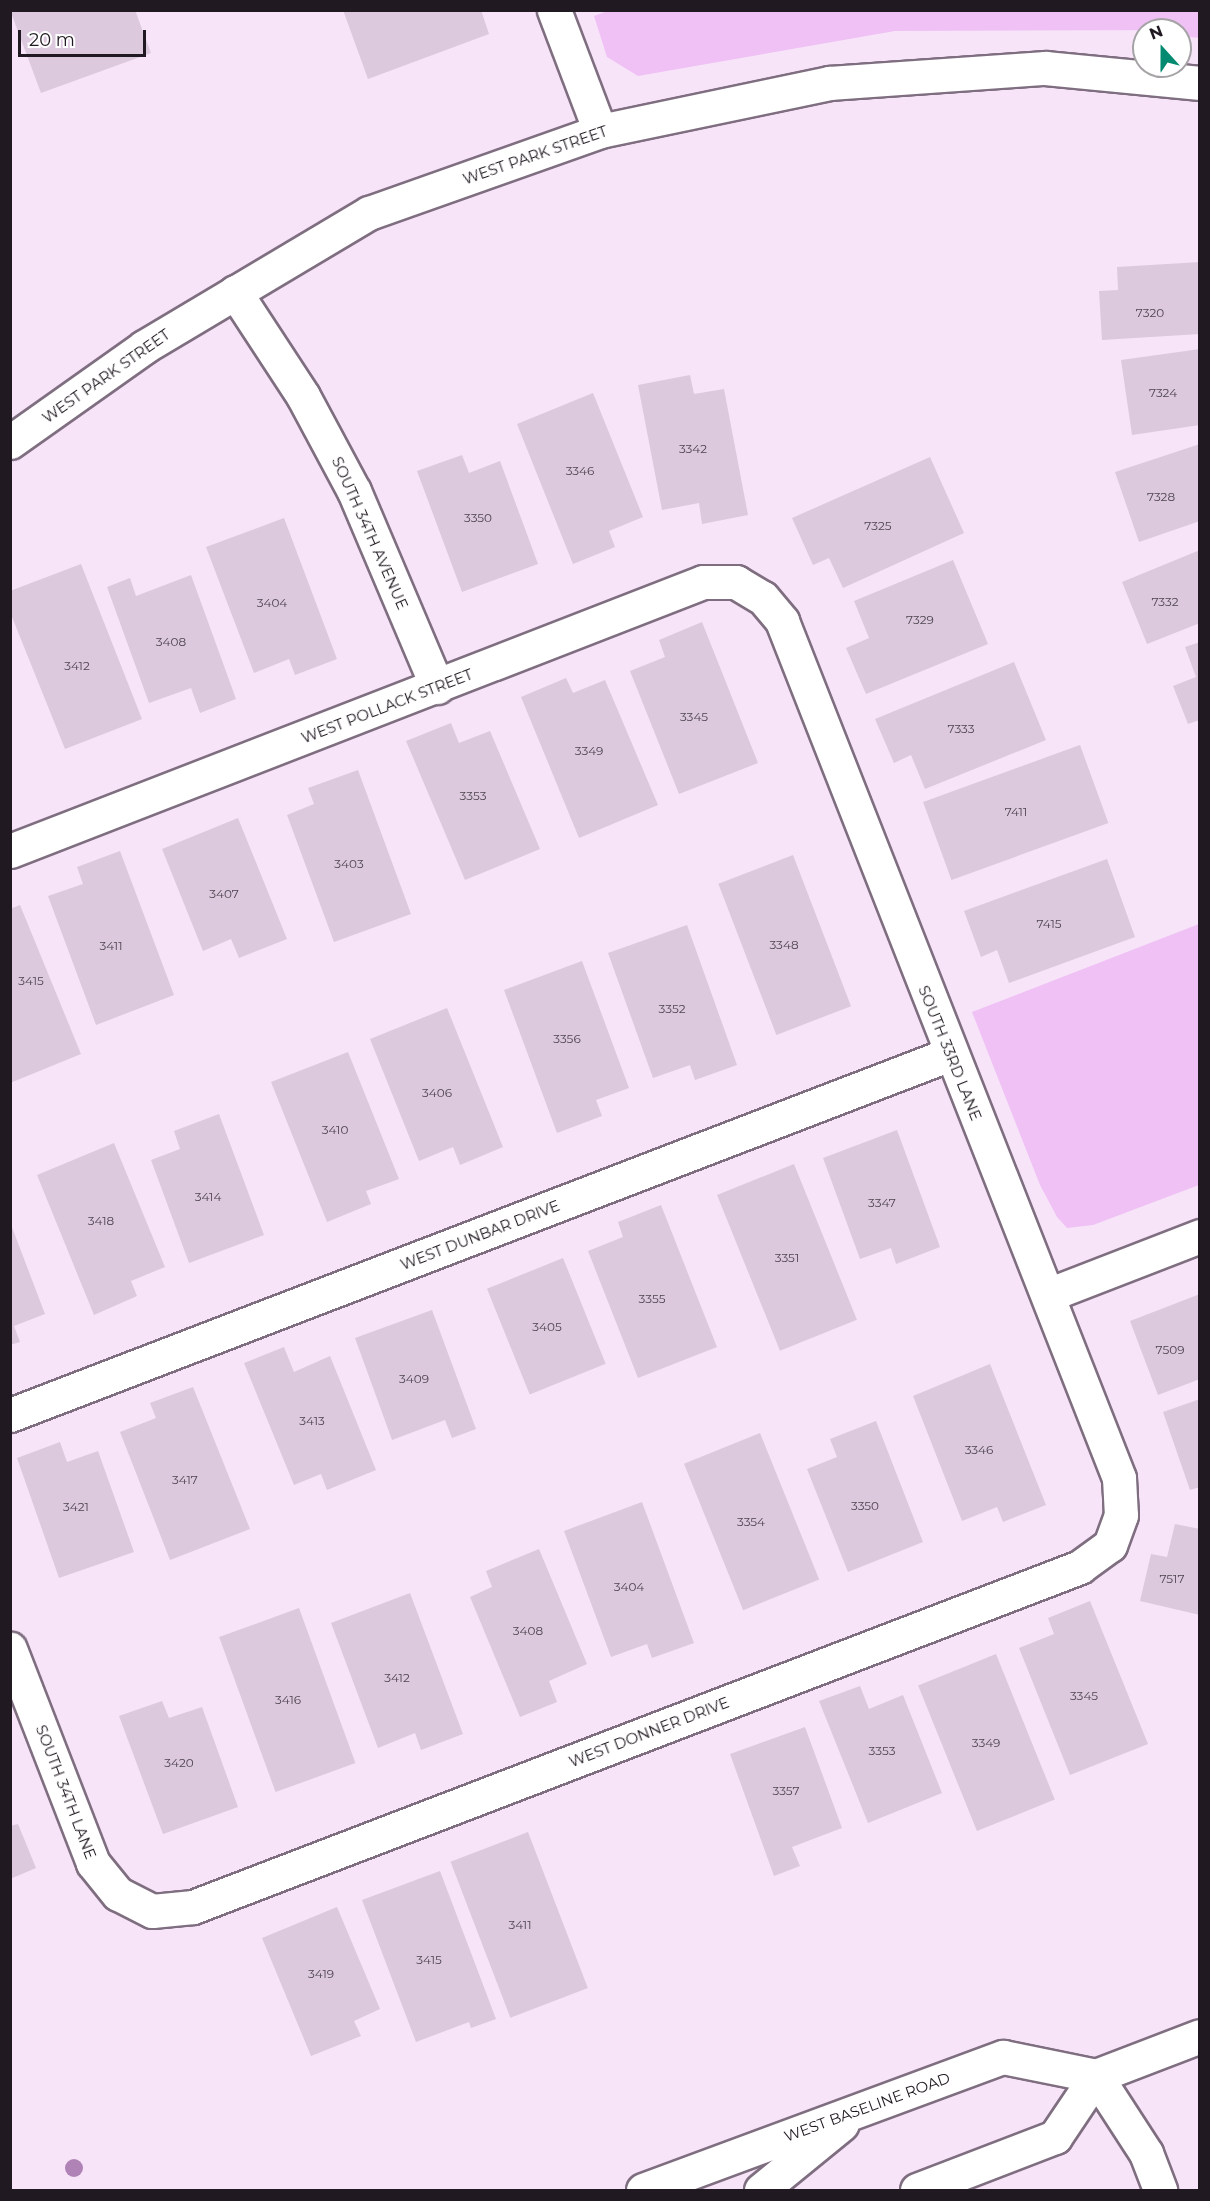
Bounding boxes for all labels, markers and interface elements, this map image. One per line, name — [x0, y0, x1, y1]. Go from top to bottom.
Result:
scale bar — [21, 18, 148, 56]
north arrow — [1132, 18, 1192, 78]
text: N — [1147, 21, 1166, 44]
text: 20 m — [29, 29, 75, 51]
street label: WEST PARK STREET — [460, 122, 610, 188]
house number: 7320 — [1136, 306, 1164, 320]
street label: WEST PARK STREET — [39, 325, 173, 427]
house number: 7324 — [1149, 386, 1177, 400]
house number: 3342 — [679, 442, 707, 456]
street label: SOUTH 34TH AVENUE — [328, 454, 412, 612]
house number: 3346 — [566, 464, 594, 478]
house number: 7328 — [1147, 490, 1175, 504]
house number: 3350 — [464, 511, 492, 525]
house number: 7325 — [864, 519, 892, 533]
house number: 7332 — [1151, 595, 1179, 609]
house number: 3404 — [257, 596, 287, 610]
house number: 7329 — [906, 613, 934, 627]
house number: 3408 — [156, 635, 186, 649]
house number: 3412 — [64, 659, 90, 673]
street label: WEST POLLACK STREET — [299, 665, 475, 747]
house number: 3345 — [680, 710, 708, 724]
house number: 7333 — [947, 722, 975, 736]
house number: 3349 — [575, 744, 603, 758]
house number: 3353 — [460, 789, 486, 803]
house number: 7411 — [1005, 805, 1027, 819]
house number: 3403 — [334, 857, 364, 871]
house number: 3407 — [209, 887, 239, 901]
house number: 7415 — [1036, 917, 1062, 931]
house number: 3348 — [769, 938, 799, 952]
house number: 3411 — [99, 939, 123, 953]
house number: 3415 — [18, 974, 44, 988]
street label: SOUTH 33RD LANE — [915, 983, 985, 1123]
house number: 3352 — [659, 1002, 685, 1016]
house number: 3356 — [553, 1032, 581, 1046]
house number: 3406 — [422, 1086, 452, 1100]
house number: 3410 — [322, 1123, 348, 1137]
house number: 3414 — [195, 1190, 221, 1204]
street label: WEST DUNBAR DRIVE — [398, 1196, 562, 1274]
house number: 3347 — [868, 1196, 896, 1210]
house number: 3418 — [88, 1214, 114, 1228]
house number: 3351 — [775, 1251, 799, 1265]
house number: 3355 — [639, 1292, 665, 1306]
house number: 3405 — [532, 1320, 562, 1334]
house number: 7509 — [1156, 1343, 1184, 1357]
house number: 3409 — [399, 1372, 429, 1386]
house number: 3413 — [299, 1414, 325, 1428]
house number: 3346 — [965, 1443, 993, 1457]
house number: 3417 — [172, 1473, 198, 1487]
house number: 3350 — [851, 1499, 879, 1513]
house number: 3421 — [63, 1500, 89, 1514]
house number: 3354 — [737, 1515, 765, 1529]
house number: 7517 — [1159, 1572, 1185, 1586]
house number: 3404 — [614, 1580, 644, 1594]
house number: 3408 — [513, 1624, 543, 1638]
house number: 3412 — [384, 1671, 410, 1685]
house number: 3345 — [1070, 1689, 1098, 1703]
house number: 3416 — [275, 1693, 301, 1707]
street label: WEST DONNER DRIVE — [566, 1693, 732, 1771]
street label: SOUTH 34TH LANE — [32, 1722, 100, 1862]
house number: 3349 — [972, 1736, 1000, 1750]
house number: 3353 — [869, 1744, 895, 1758]
house number: 3420 — [164, 1756, 194, 1770]
house number: 3357 — [772, 1784, 800, 1798]
house number: 3411 — [508, 1918, 532, 1932]
house number: 3415 — [416, 1953, 442, 1967]
house number: 3419 — [308, 1967, 334, 1981]
street label: WEST BASELINE ROAD — [782, 2069, 952, 2145]

